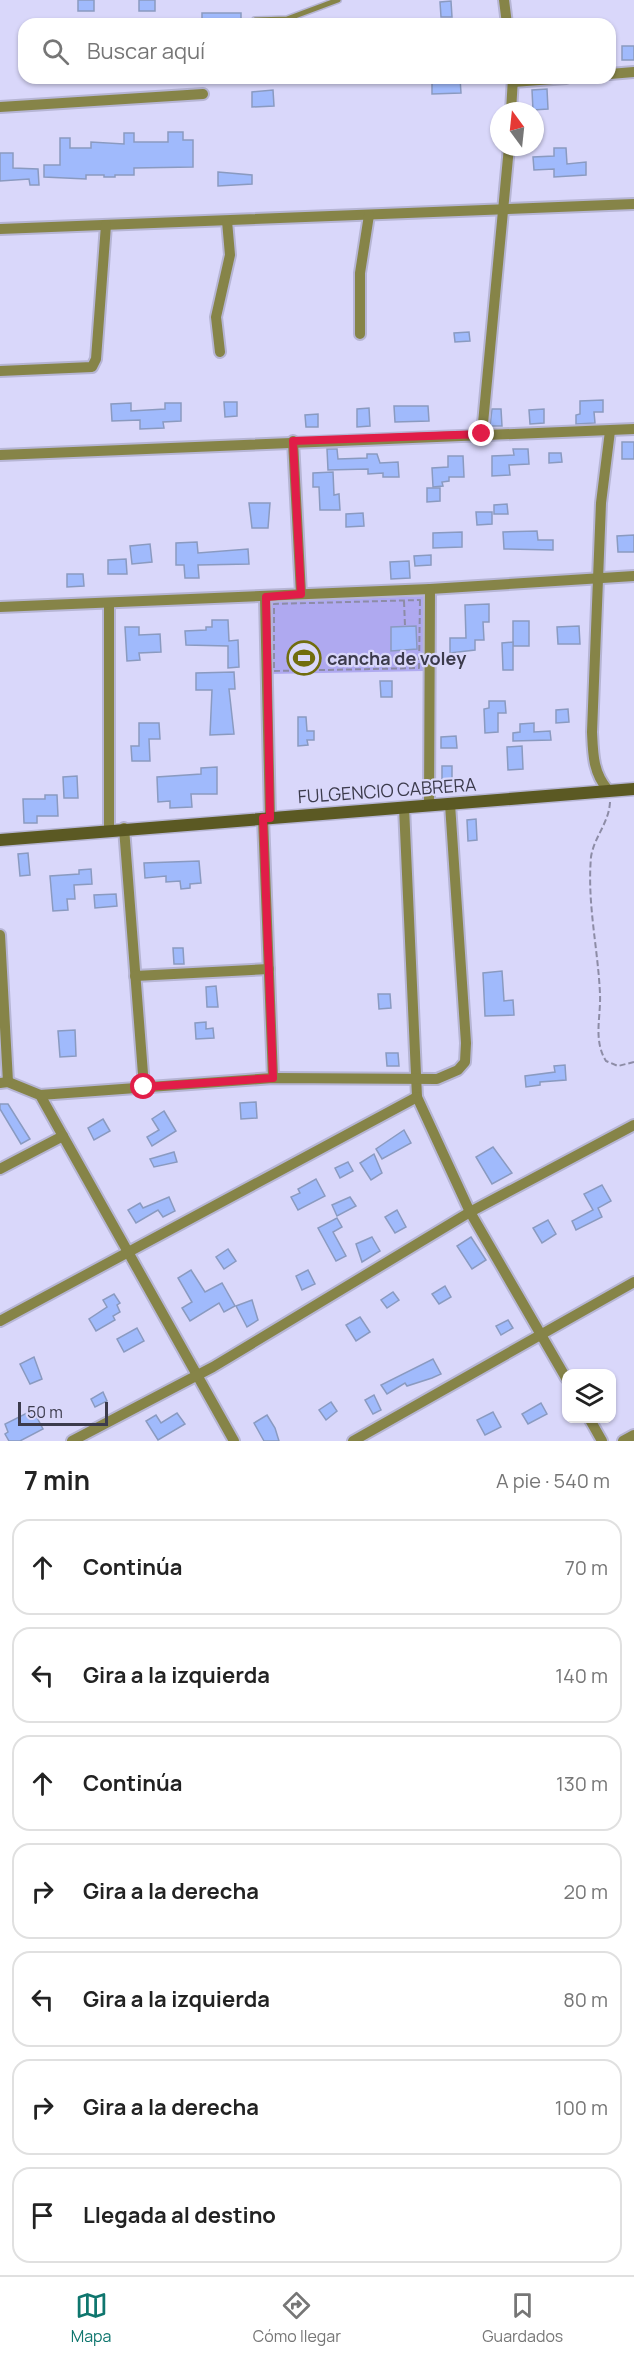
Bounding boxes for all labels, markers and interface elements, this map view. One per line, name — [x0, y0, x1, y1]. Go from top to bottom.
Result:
search box — [18, 18, 616, 84]
icon: search — [39, 35, 72, 68]
text: Buscar aquí — [87, 36, 205, 66]
north arrow — [490, 102, 544, 156]
route end — [468, 420, 494, 446]
sports icon: cancha de voley — [286, 640, 322, 676]
place label: cancha de voley — [327, 646, 466, 670]
street label: FULGENCIO CABRERA — [297, 772, 478, 808]
route start — [130, 1073, 156, 1099]
map controls — [562, 1369, 616, 1423]
button: layers — [562, 1369, 616, 1423]
scale bar — [18, 1399, 108, 1426]
text: 50 m — [27, 1401, 63, 1423]
text: 7 min — [24, 1462, 90, 1498]
text: A pie · 540 m — [496, 1467, 610, 1494]
icon: ahead — [26, 1551, 59, 1584]
text: Continúa — [83, 1552, 183, 1582]
text: 70 m — [565, 1554, 608, 1581]
icon: left — [26, 1659, 59, 1692]
text: Gira a la izquierda — [83, 1660, 270, 1690]
text: 140 m — [555, 1662, 608, 1689]
icon: ahead — [26, 1767, 59, 1800]
text: Continúa — [83, 1768, 183, 1798]
text: 130 m — [556, 1770, 608, 1797]
icon: right — [26, 1875, 59, 1908]
text: Gira a la derecha — [83, 1876, 259, 1906]
text: 20 m — [563, 1878, 608, 1905]
icon: left — [26, 1983, 59, 2016]
text: Gira a la izquierda — [83, 1984, 270, 2014]
text: 80 m — [563, 1986, 608, 2013]
icon: right — [26, 2091, 59, 2124]
text: Gira a la derecha — [83, 2092, 259, 2122]
text: 100 m — [555, 2094, 608, 2121]
icon: arrive — [26, 2199, 59, 2232]
text: Llegada al destino — [83, 2200, 276, 2230]
tab: Mapa — [71, 2289, 111, 2347]
tab: Cómo llegar — [253, 2289, 341, 2347]
tab: Guardados — [482, 2289, 563, 2347]

